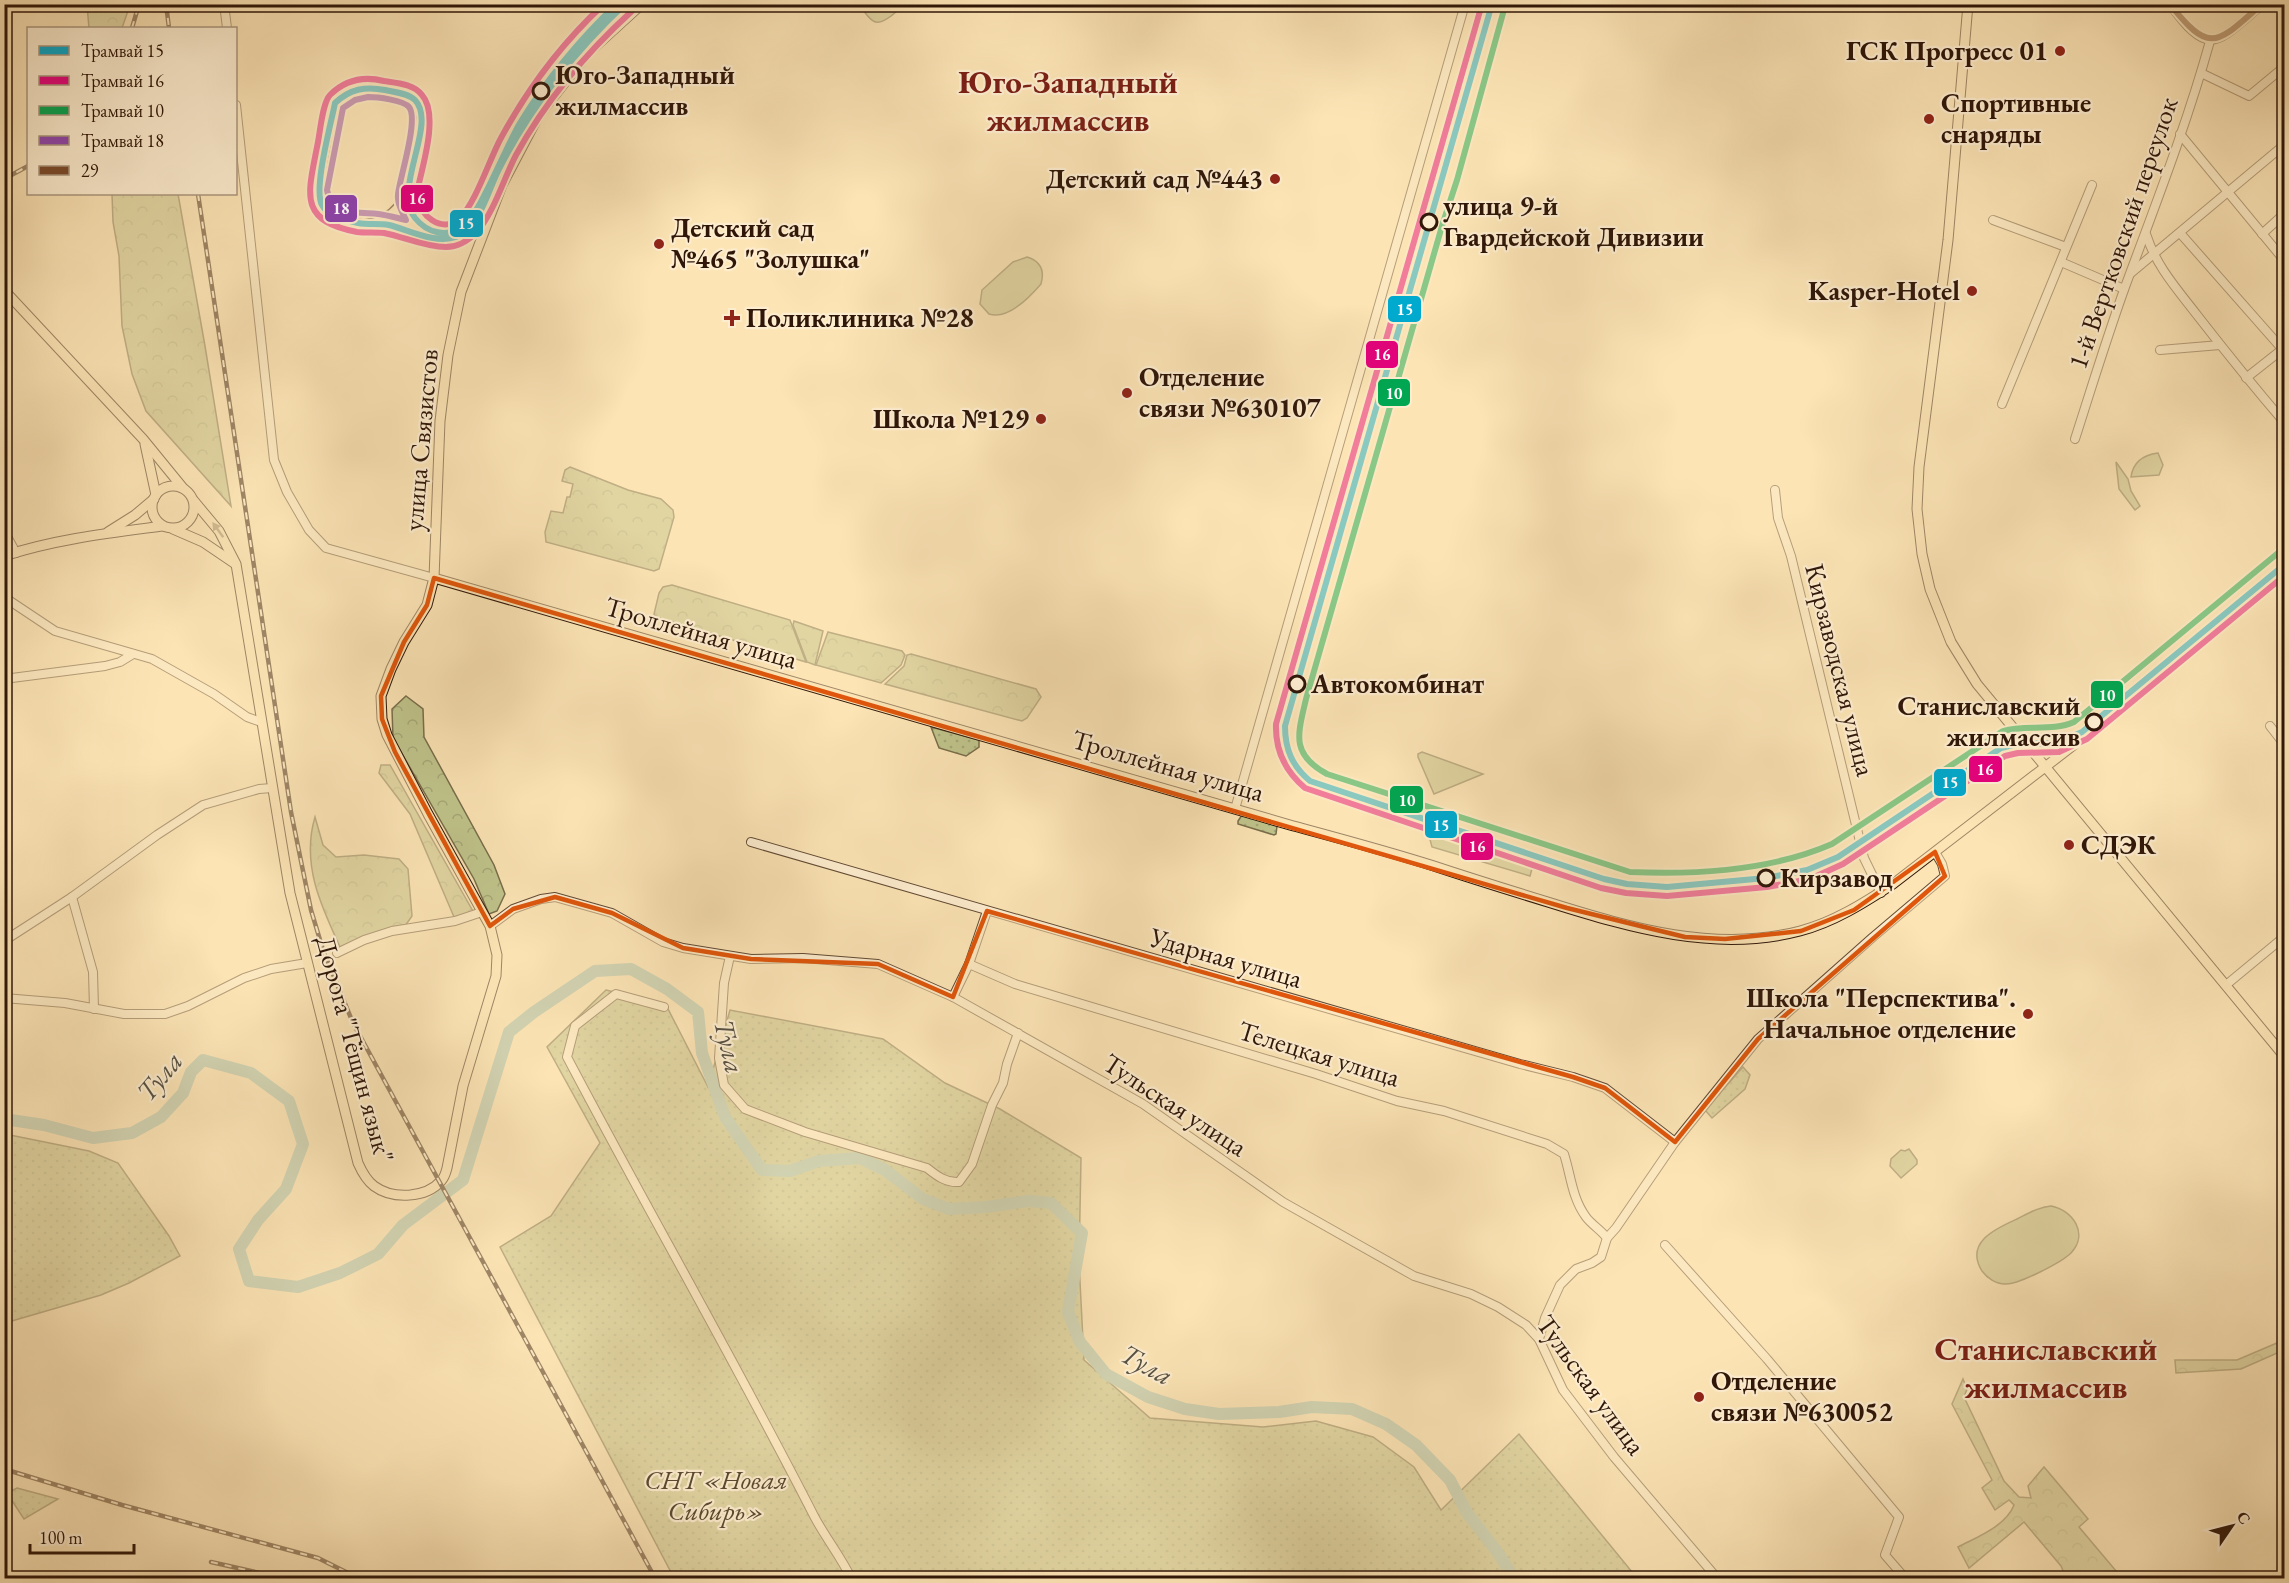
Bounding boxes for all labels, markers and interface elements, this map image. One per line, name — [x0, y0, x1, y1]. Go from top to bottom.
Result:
legend — [27, 27, 237, 195]
place label: ГСК Прогресс 01 — [1846, 33, 2048, 68]
text: Трамвай 15 — [81, 39, 164, 62]
marker: ГСК Прогресс 01 — [2053, 44, 2067, 58]
place label: Юго-Западный жилмассив — [555, 57, 735, 123]
district label: Юго-Западный жилмассив — [958, 60, 1178, 141]
text: Трамвай 16 — [81, 69, 164, 92]
marker: Юго-Западный жилмассив — [532, 82, 550, 100]
place label: Спортивные снаряды — [1941, 85, 2091, 151]
street label: 1-й Вертковский переулок — [2060, 92, 2186, 373]
text: Трамвай 10 — [81, 99, 164, 122]
marker: Спортивные снаряды — [1922, 112, 1936, 126]
text: Трамвай 18 — [81, 129, 164, 152]
text: 29 — [81, 159, 99, 182]
place label: Детский сад №443 — [1046, 161, 1263, 196]
marker: Детский сад №443 — [1268, 172, 1282, 186]
line badge: 16 — [400, 184, 434, 213]
text: 16 — [409, 188, 426, 209]
place label: улица 9-й Гвардейской Дивизии — [1443, 188, 1704, 254]
line badge: 18 — [324, 194, 358, 223]
text: 18 — [333, 198, 349, 219]
line badge: 15 — [449, 209, 484, 238]
place label: Детский сад №465 "Золушка" — [671, 210, 870, 276]
text: 15 — [458, 213, 474, 234]
marker: улица 9-й Гвардейской Дивизии — [1420, 213, 1438, 231]
marker: Детский сад №465 "Золушка" — [652, 237, 666, 251]
place label: Kasper-Hotel — [1808, 273, 1960, 308]
marker: Kasper-Hotel — [1965, 284, 1979, 298]
line badge: 15 — [1387, 295, 1422, 323]
text: 15 — [1397, 299, 1413, 320]
place label: Поликлиника №28 — [746, 300, 974, 335]
marker: Поликлиника №28 — [723, 309, 741, 327]
line badge: 16 — [1365, 340, 1399, 369]
text: 16 — [1374, 344, 1391, 365]
street label: улица Связистов — [395, 348, 446, 532]
place label: Отделение связи №630107 — [1139, 359, 1322, 425]
line badge: 10 — [1377, 378, 1411, 407]
text: 10 — [1386, 383, 1403, 404]
marker: Отделение связи №630107 — [1120, 386, 1134, 400]
place label: Школа №129 — [873, 401, 1029, 436]
marker: Школа №129 — [1034, 412, 1048, 426]
one-way arrow — [212, 523, 224, 539]
street label: Кирзаводская улица — [1797, 560, 1884, 780]
street label: Троллейная улица — [601, 588, 801, 677]
place label: Автокомбинат — [1310, 666, 1484, 701]
marker: Автокомбинат — [1288, 675, 1306, 693]
line badge: 10 — [2090, 680, 2124, 709]
text: 10 — [2099, 685, 2116, 706]
place label: Станиславский жилмассив — [1898, 688, 2080, 754]
marker: Станиславский жилмассив — [2085, 713, 2103, 731]
street label: Троллейная улица — [1068, 721, 1268, 810]
line badge: 16 — [1968, 755, 2003, 783]
text: 16 — [1977, 759, 1994, 780]
line badge: 15 — [1933, 768, 1967, 797]
text: 15 — [1942, 772, 1958, 793]
line badge: 10 — [1389, 785, 1424, 814]
text: 10 — [1399, 790, 1416, 811]
line badge: 15 — [1424, 810, 1458, 839]
text: 15 — [1433, 815, 1449, 836]
place label: СДЭК — [2081, 827, 2157, 862]
line badge: 16 — [1460, 832, 1494, 861]
text: 16 — [1469, 836, 1486, 857]
marker: СДЭК — [2062, 838, 2076, 852]
place label: Кирзавод — [1780, 860, 1893, 895]
marker: Кирзавод — [1757, 869, 1775, 887]
street label: Ударная улица — [1145, 919, 1307, 996]
street label: Дорога "Тёщин язык" — [308, 932, 403, 1166]
place label: Школа "Перспектива". Начальное отделение — [1746, 980, 2016, 1046]
marker: Школа "Перспектива". Начальное отделение — [2021, 1007, 2035, 1021]
street label: Телецкая улица — [1234, 1012, 1404, 1095]
water label: Тула — [706, 1015, 754, 1077]
water label: Тула — [128, 1044, 190, 1108]
street label: Тульская улица — [1097, 1045, 1254, 1164]
street label: Тульская улица — [1529, 1308, 1654, 1462]
district label: Станиславский жилмассив — [1935, 1327, 2158, 1408]
water label: Тула — [1114, 1335, 1180, 1393]
place label: Отделение связи №630052 — [1711, 1363, 1893, 1429]
marker: Отделение связи №630052 — [1692, 1390, 1706, 1404]
park label: СНТ «Новая Сибирь» — [644, 1462, 788, 1528]
north arrow — [2202, 1496, 2262, 1556]
text: С — [2232, 1507, 2256, 1528]
scale bar — [30, 1517, 134, 1555]
text: 100 m — [39, 1526, 83, 1549]

